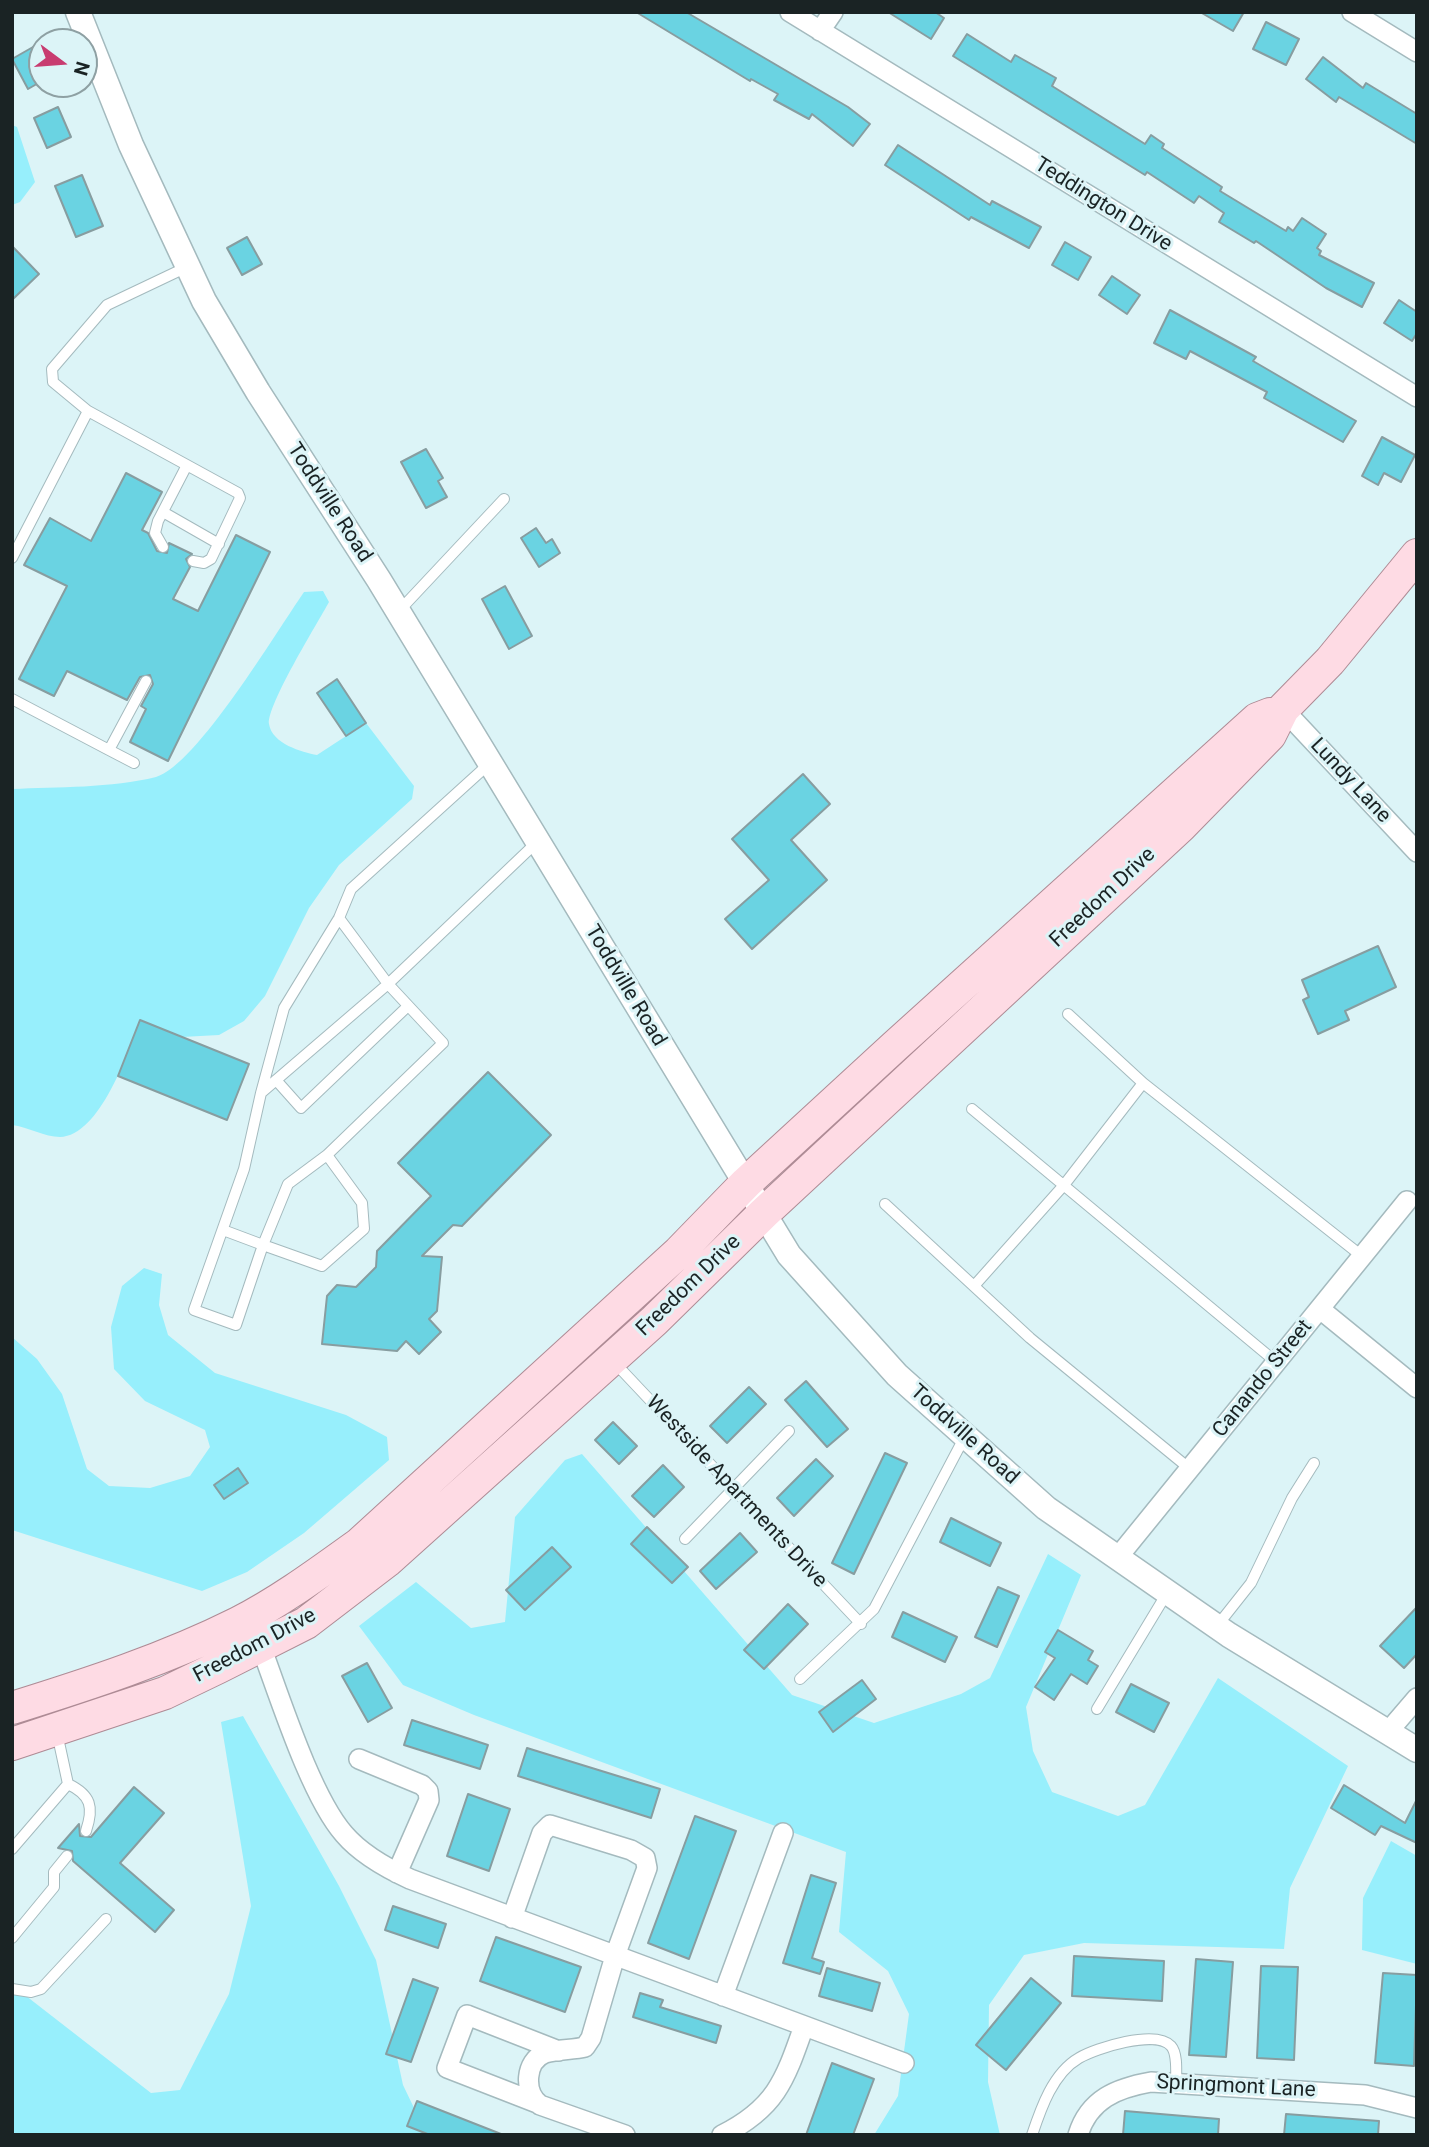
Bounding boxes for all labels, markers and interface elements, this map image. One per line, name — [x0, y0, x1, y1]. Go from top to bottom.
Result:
north arrow — [28, 28, 98, 98]
text: N — [69, 59, 95, 78]
street label: Teddington Drive — [1030, 153, 1176, 257]
street label: Toddville Road — [281, 439, 377, 567]
street label: Lundy Lane — [1304, 733, 1396, 829]
street label: Freedom Drive — [1045, 843, 1161, 953]
street label: Toddville Road — [579, 921, 671, 1051]
street label: Freedom Drive — [632, 1230, 746, 1342]
street label: Canando Street — [1208, 1315, 1318, 1443]
street label: Toddville Road — [905, 1380, 1023, 1490]
street label: Westside Apartments Drive — [640, 1391, 832, 1593]
street label: Freedom Drive — [189, 1603, 321, 1689]
street label: Springmont Lane — [1156, 2070, 1316, 2104]

